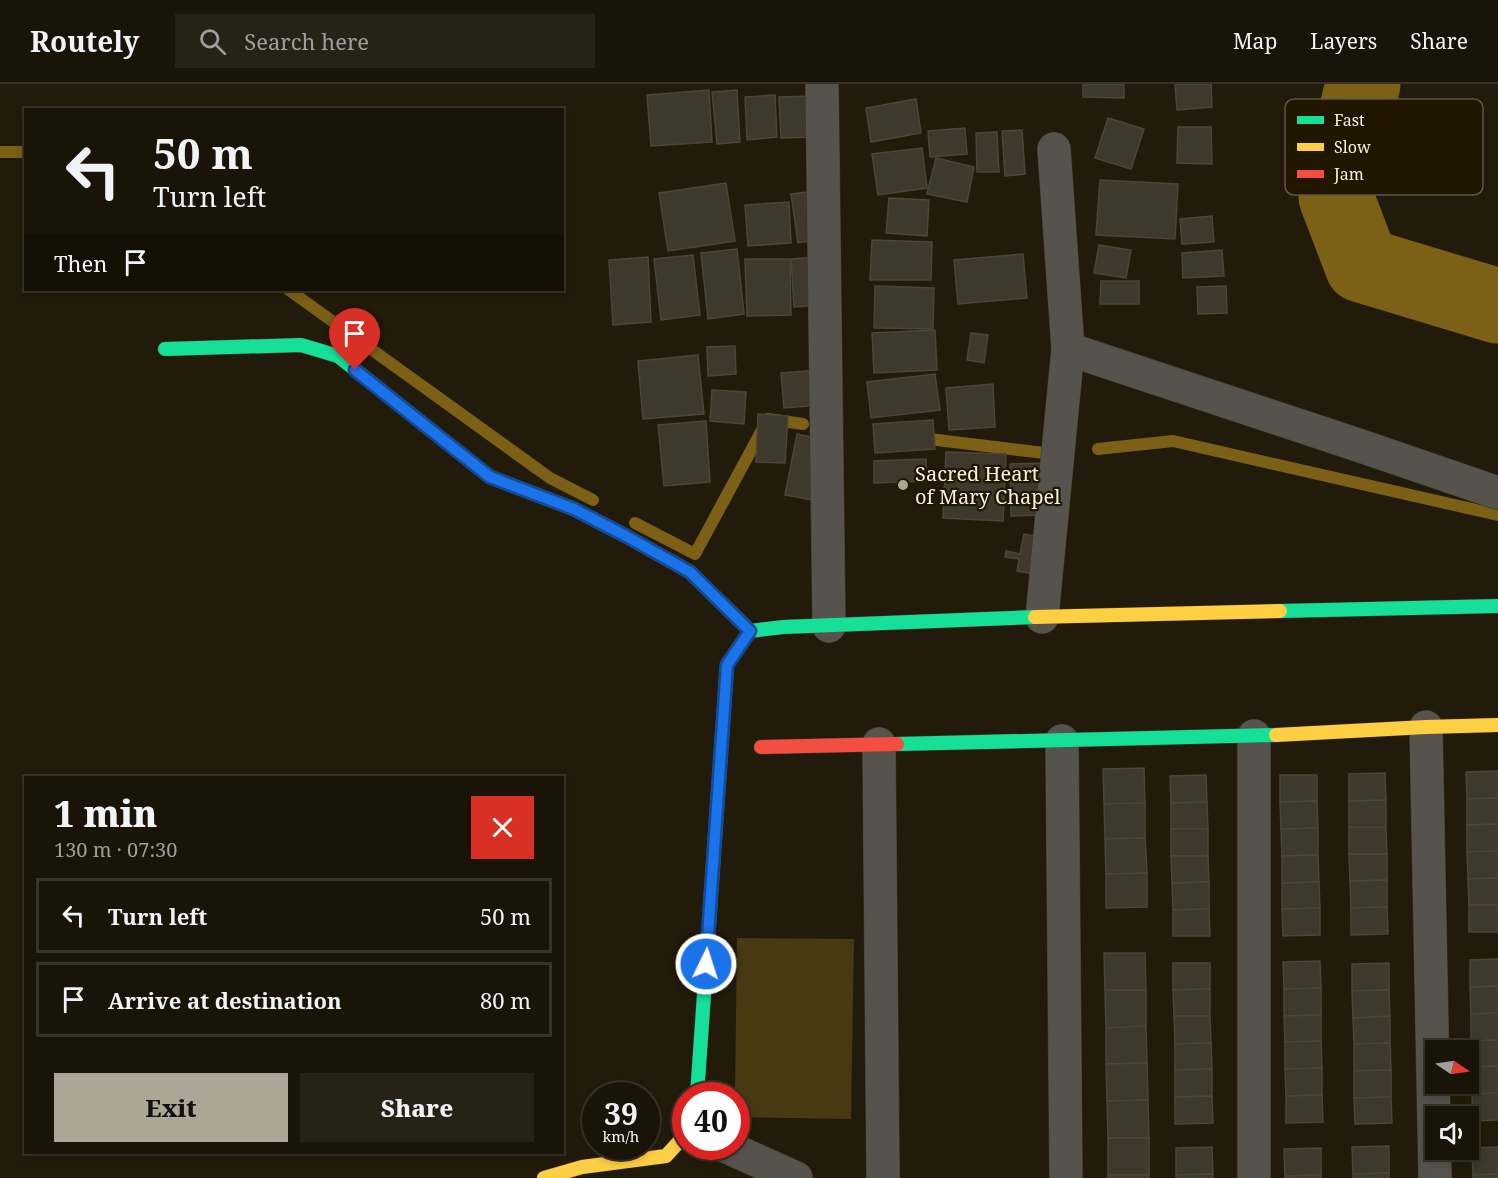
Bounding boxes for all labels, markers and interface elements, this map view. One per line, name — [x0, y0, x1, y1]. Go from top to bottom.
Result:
search box — [175, 14, 595, 68]
text: Routely — [30, 22, 139, 60]
icon: search — [196, 25, 229, 58]
text: Search here — [244, 26, 369, 56]
text: Map — [1233, 27, 1277, 55]
text: Layers — [1310, 27, 1377, 55]
text: Share — [1410, 27, 1468, 55]
legend — [1285, 99, 1483, 195]
text: Fast — [1334, 109, 1365, 131]
text: 50 m — [153, 124, 253, 181]
icon: left — [54, 132, 132, 210]
text: Slow — [1334, 136, 1371, 158]
text: Jam — [1333, 163, 1364, 185]
text: Turn left — [153, 178, 266, 215]
icon: arrive — [119, 246, 152, 279]
text: Then — [54, 248, 107, 278]
pin — [329, 308, 380, 370]
icon: arrive — [338, 317, 371, 350]
place label: Sacred Heart of Mary Chapel — [915, 460, 1060, 510]
marker: Sacred Heart of Mary Chapel — [896, 478, 910, 492]
text: 1 min — [54, 789, 157, 838]
button: close — [471, 796, 534, 859]
text: 130 m · 07:30 — [54, 836, 177, 863]
icon: left — [57, 899, 90, 932]
text: Turn left — [108, 901, 207, 931]
text: 50 m — [480, 901, 531, 931]
position arrow — [674, 932, 738, 996]
icon: arrive — [57, 983, 90, 1016]
text: Arrive at destination — [108, 985, 342, 1015]
text: 80 m — [480, 985, 531, 1015]
north arrow — [1425, 1040, 1479, 1094]
map controls — [1425, 1040, 1479, 1160]
button: Exit — [54, 1073, 288, 1142]
button: Share — [300, 1073, 534, 1142]
speed limit sign: 40 — [672, 1082, 750, 1160]
text: 39 — [604, 1093, 638, 1134]
button: sound — [1425, 1106, 1479, 1160]
text: km/h — [603, 1126, 639, 1146]

